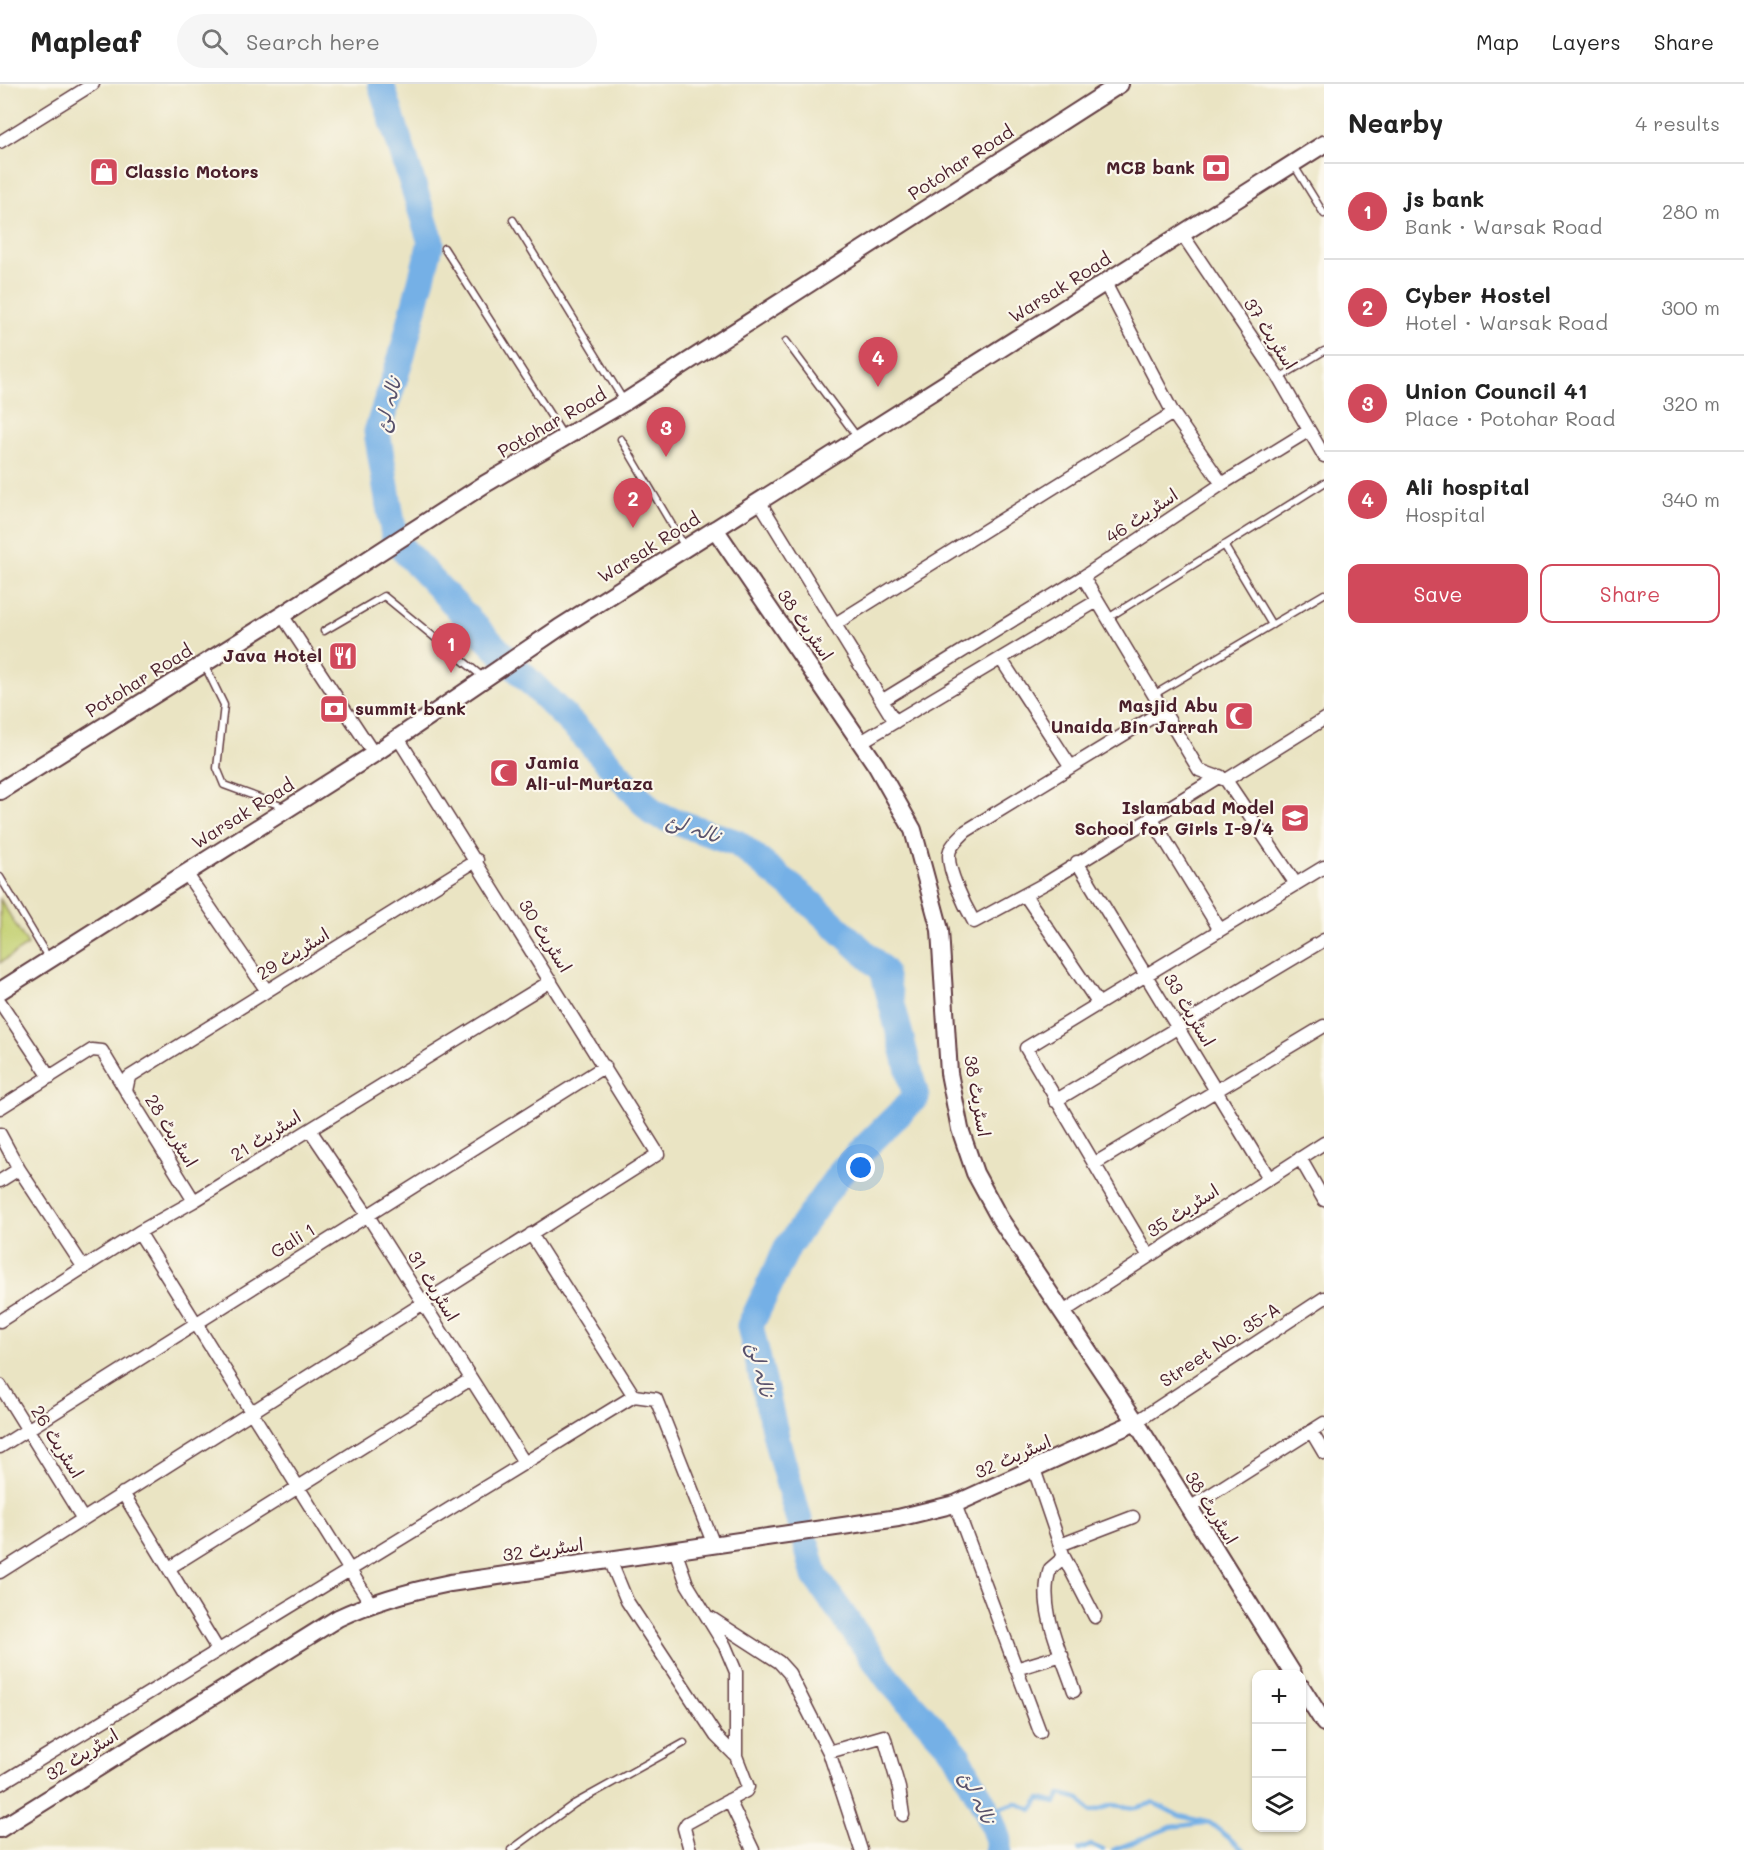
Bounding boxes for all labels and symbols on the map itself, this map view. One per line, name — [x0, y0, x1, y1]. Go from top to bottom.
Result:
street label: Potohar Road — [903, 119, 1018, 205]
bank icon: MCB bank — [1200, 152, 1232, 184]
place label: MCB bank — [1106, 155, 1195, 179]
shop icon: Classic Motors — [88, 156, 120, 188]
place label: Classic Motors — [125, 159, 259, 183]
street label: Warsak Road — [1004, 246, 1115, 328]
street label: اسٹریٹ 37 — [1239, 293, 1303, 374]
pin: 4 — [858, 338, 898, 387]
water label: نالہ لئ — [367, 372, 408, 435]
street label: Potohar Road — [493, 381, 610, 463]
pin: 3 — [646, 408, 686, 457]
pin: 2 — [614, 478, 652, 528]
street label: اسٹریٹ 46 — [1101, 482, 1182, 548]
street label: Warsak Road — [593, 506, 704, 588]
street label: اسٹریٹ 38 — [772, 584, 839, 665]
pin: 1 — [432, 624, 470, 673]
street label: Potohar Road — [81, 638, 196, 722]
restaurant icon: Java Hotel — [327, 640, 359, 672]
place label: Java Hotel — [223, 643, 322, 667]
bank icon: summit bank — [318, 693, 350, 725]
place label: Masjid Abu Unaida Bin Jarrah — [1051, 693, 1218, 738]
place label: summit bank — [355, 696, 466, 720]
mosque icon: Masjid Abu Unaida Bin Jarrah — [1223, 700, 1255, 732]
place label: Jamia Ali-ul-Murtaza — [525, 750, 653, 795]
mosque icon: Jamia Ali-ul-Murtaza — [488, 757, 520, 789]
street label: Warsak Road — [187, 772, 298, 854]
place label: Islamabad Model School for Girls I-9/4 — [1075, 795, 1274, 840]
school or university icon: Islamabad Model School for Girls I-9/4 — [1279, 802, 1311, 834]
water label: نالہ لئ — [663, 806, 727, 850]
street label: اسٹریٹ 30 — [514, 894, 578, 977]
street label: اسٹریٹ 29 — [252, 921, 333, 985]
street label: اسٹریٹ 33 — [1159, 968, 1221, 1051]
street label: اسٹریٹ 38 — [959, 1053, 997, 1138]
street label: اسٹریٹ 28 — [140, 1090, 204, 1171]
street label: اسٹریٹ 21 — [226, 1104, 305, 1166]
your location — [846, 1153, 875, 1182]
street label: اسٹریٹ 35 — [1142, 1178, 1223, 1242]
street label: Gali 1 — [266, 1217, 319, 1263]
street label: اسٹریٹ 31 — [403, 1245, 465, 1325]
street label: Street No. 35-A — [1155, 1296, 1284, 1392]
water label: نالہ لئ — [742, 1339, 782, 1402]
street label: اسٹریٹ 26 — [26, 1401, 90, 1482]
street label: اسٹریٹ 32 — [971, 1429, 1055, 1484]
street label: اسٹریٹ 38 — [1180, 1466, 1244, 1549]
street label: اسٹریٹ 32 — [501, 1531, 585, 1567]
street label: اسٹریٹ 32 — [41, 1722, 122, 1786]
water label: نالہ لئ — [954, 1767, 1003, 1830]

